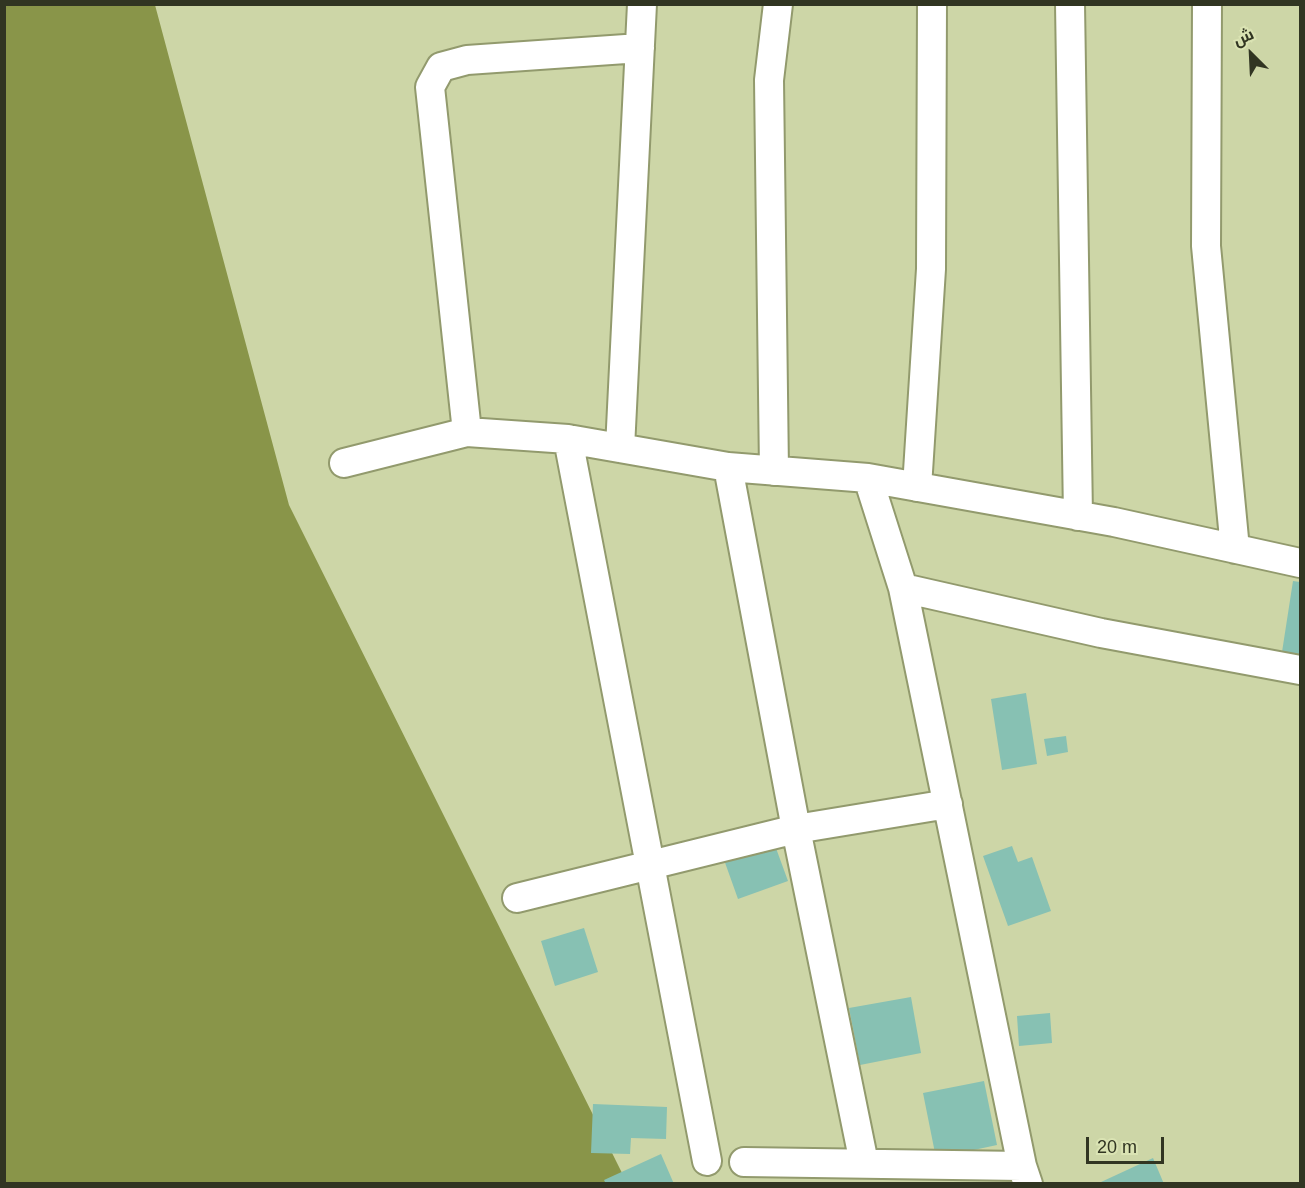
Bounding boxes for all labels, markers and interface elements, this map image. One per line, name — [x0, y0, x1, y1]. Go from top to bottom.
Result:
north arrow — [1221, 24, 1281, 84]
text: ش — [1231, 25, 1256, 49]
scale bar — [1089, 1125, 1167, 1163]
text: 20 m — [1097, 1137, 1137, 1157]

